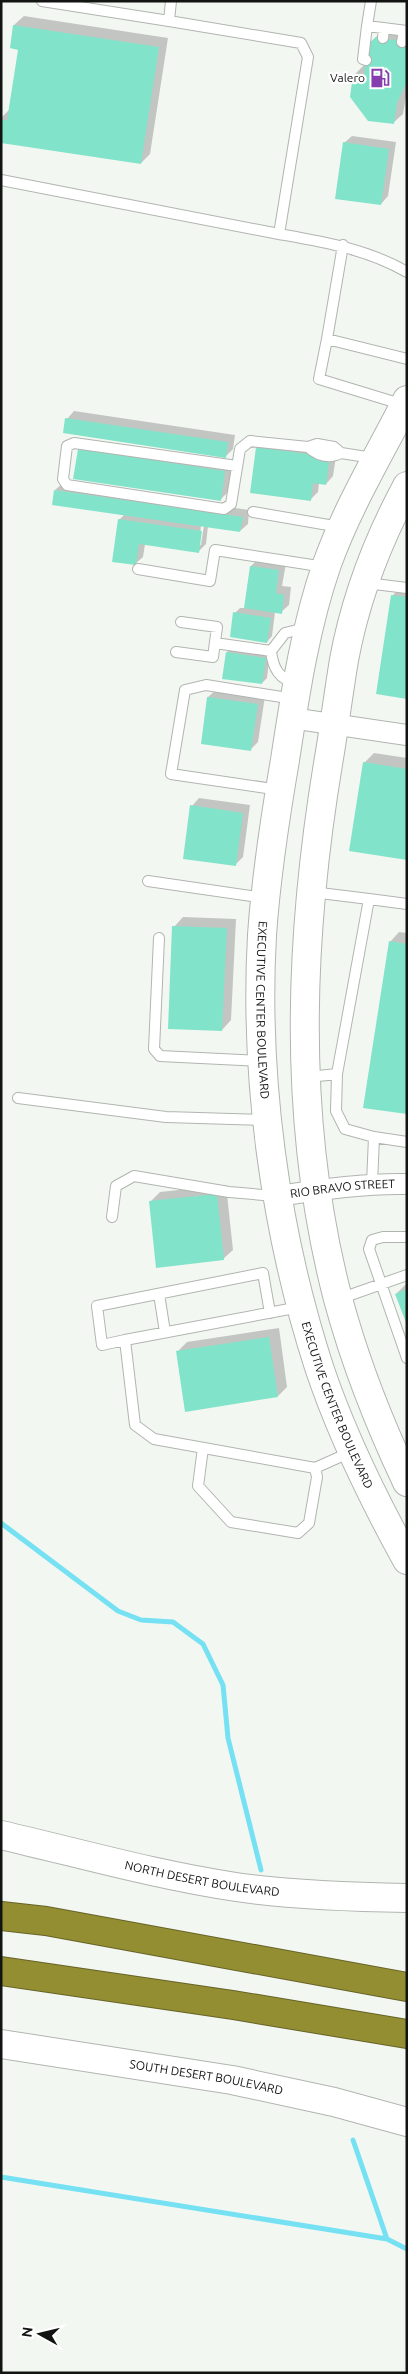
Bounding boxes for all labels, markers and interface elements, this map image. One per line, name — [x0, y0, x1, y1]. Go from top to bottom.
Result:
fuel station icon: Valero — [369, 67, 391, 89]
place label: Valero — [330, 71, 365, 84]
street label: EXECUTIVE CENTER BOULEVARD — [254, 921, 272, 1100]
street label: RIO BRAVO STREET — [289, 1177, 395, 1200]
street label: EXECUTIVE CENTER BOULEVARD — [300, 1320, 376, 1491]
street label: NORTH DESERT BOULEVARD — [123, 1858, 280, 1898]
street label: SOUTH DESERT BOULEVARD — [129, 2057, 284, 2097]
north arrow — [15, 2309, 65, 2359]
text: N — [18, 2326, 36, 2338]

